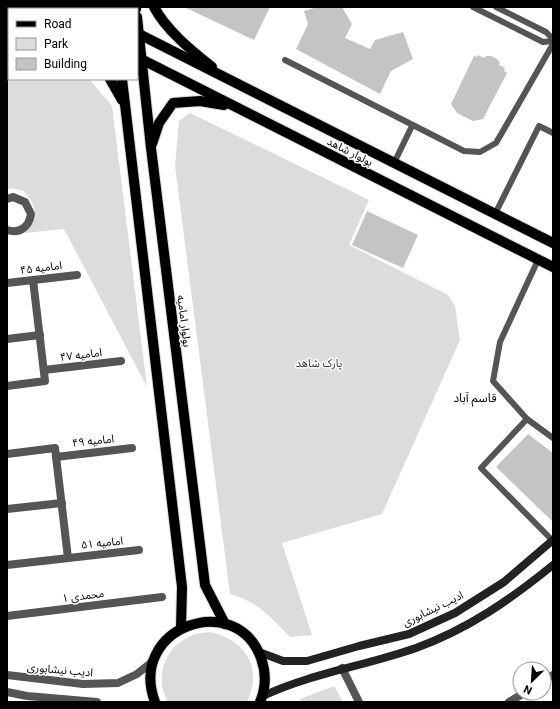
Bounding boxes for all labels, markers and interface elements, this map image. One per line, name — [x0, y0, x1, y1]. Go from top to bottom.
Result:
legend — [8, 8, 138, 80]
text: Road — [44, 17, 72, 31]
text: Park — [44, 37, 69, 51]
text: Building — [44, 57, 87, 71]
street label: بولوار شاهد — [325, 135, 375, 169]
street label: امامیه ۴۵ — [19, 259, 63, 277]
street label: بولوار امامیه — [174, 294, 194, 348]
street label: امامیه ۴۷ — [59, 346, 103, 364]
park label: پارک شاهد — [296, 357, 342, 371]
district label: قاسم آباد — [453, 391, 497, 407]
street label: امامیه ۴۹ — [71, 432, 115, 450]
street label: امامیه ۵۱ — [80, 534, 124, 552]
street label: محمدی ۱ — [61, 587, 105, 605]
street label: ادیب نیشابوری — [400, 589, 466, 630]
street label: ادیب نیشابوری — [26, 661, 93, 680]
north arrow — [512, 661, 552, 701]
text: N — [522, 682, 534, 697]

